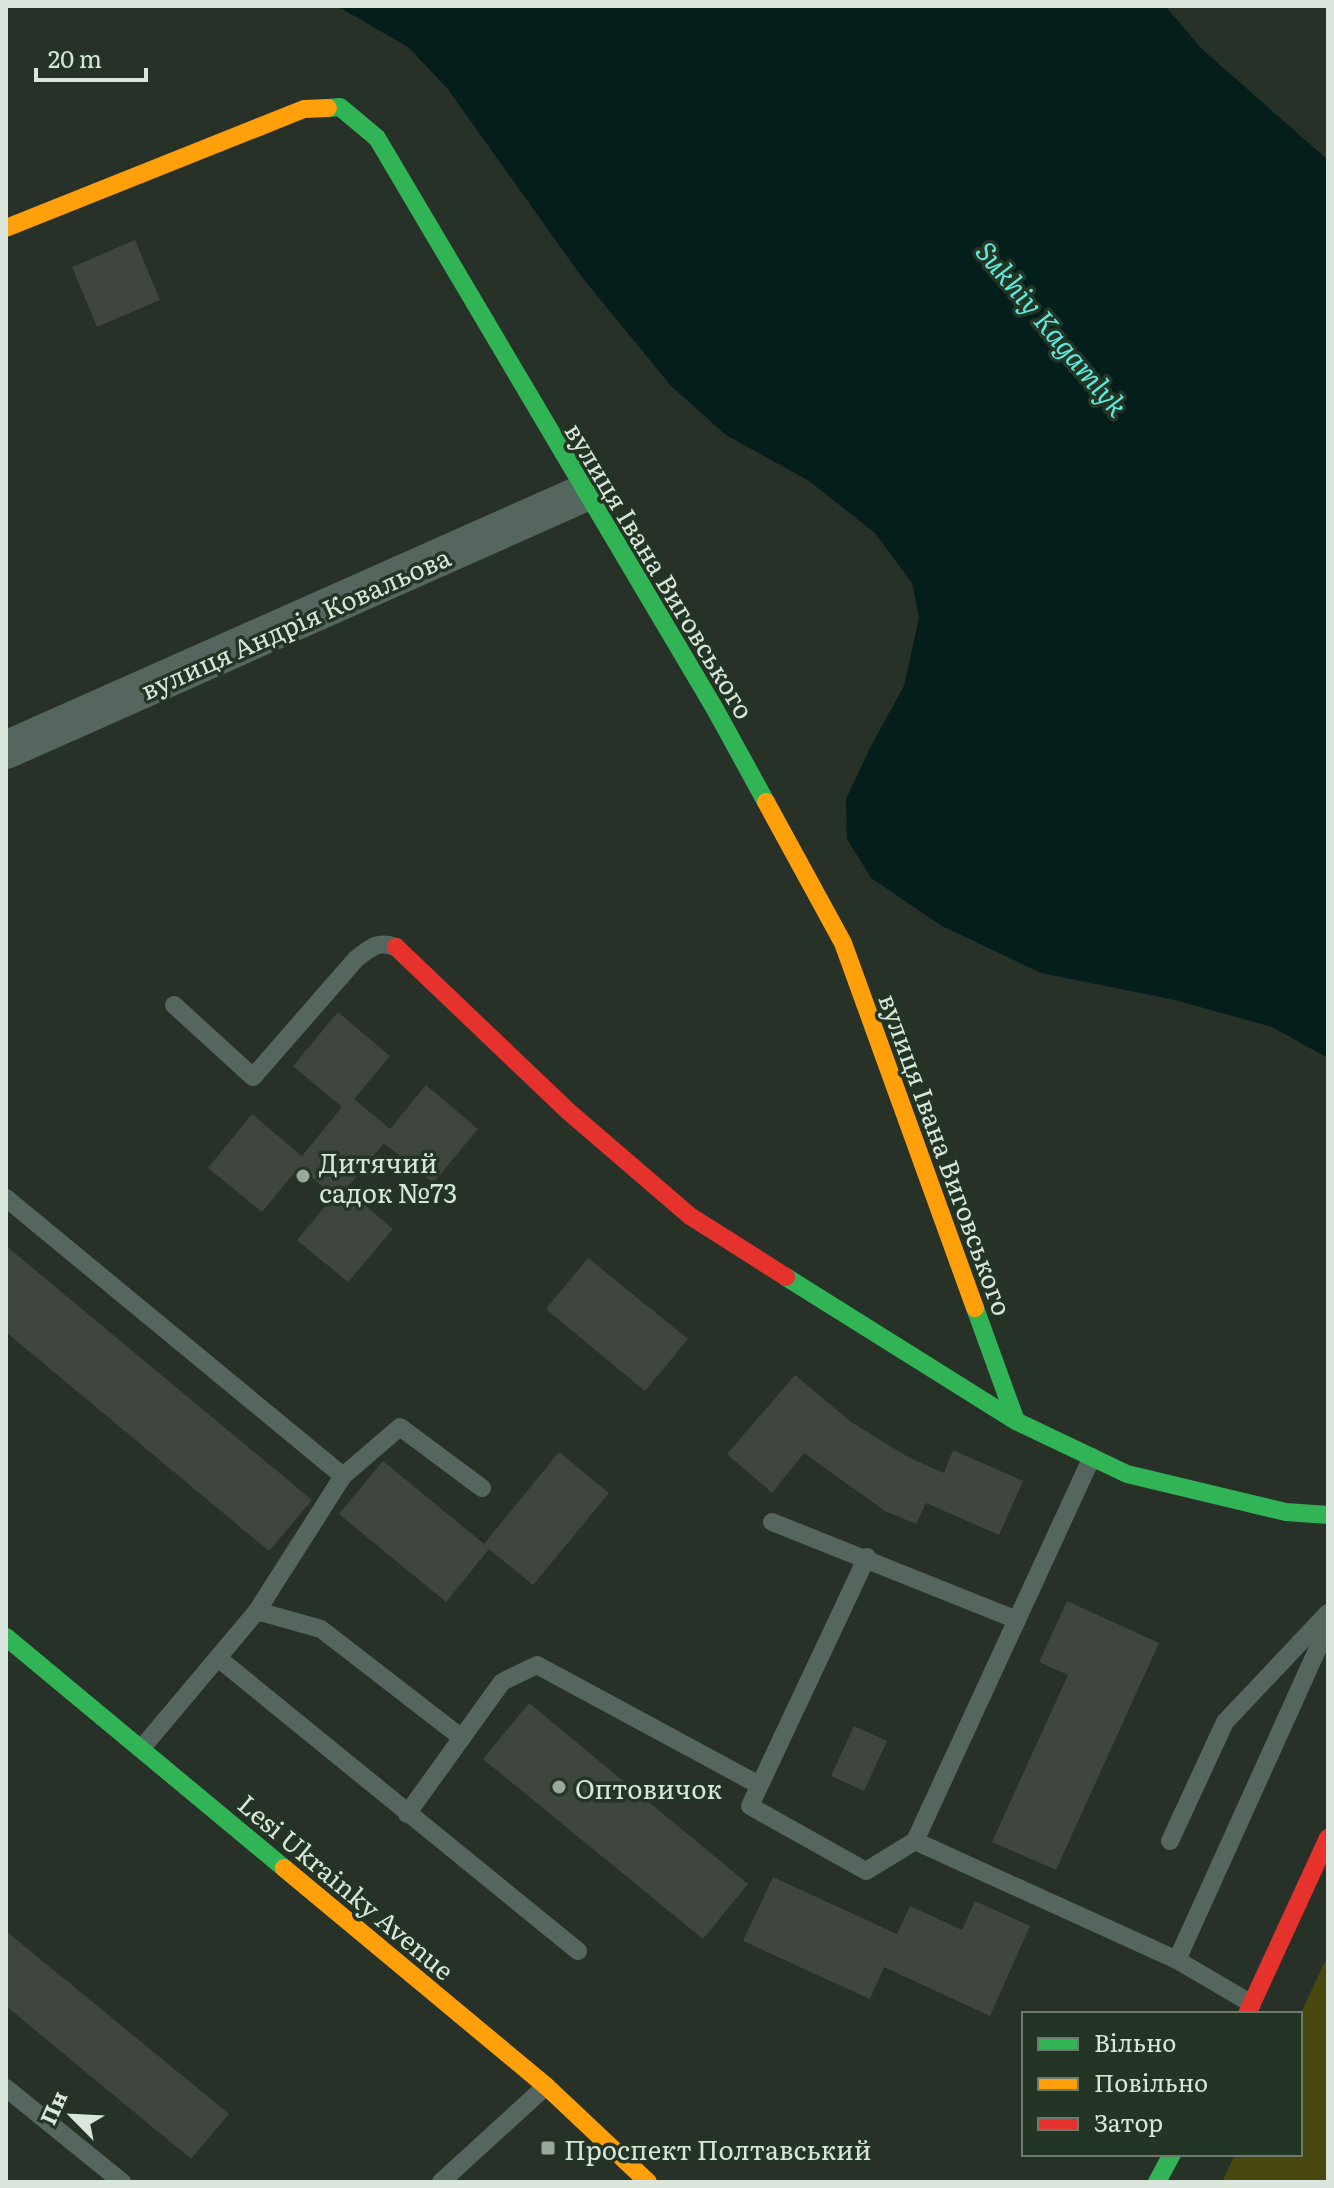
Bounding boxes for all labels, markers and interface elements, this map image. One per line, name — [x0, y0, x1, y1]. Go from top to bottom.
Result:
scale bar — [36, 32, 146, 82]
text: 20 m — [48, 40, 102, 75]
water label: Sukhiy Kagamlyk — [967, 231, 1139, 425]
street label: вулиця Івана Виговського — [557, 414, 765, 726]
street label: вулиця Андрія Ковальова — [134, 536, 456, 708]
street label: вулиця Івана Виговського — [871, 988, 1023, 1320]
place label: Дитячий садок №73 — [319, 1142, 457, 1211]
marker: Дитячий садок №73 — [294, 1167, 312, 1185]
place label: Оптовичок — [575, 1768, 722, 1807]
marker: Оптовичок — [550, 1778, 568, 1796]
street label: Lesi Ukrainky Avenue — [231, 1784, 463, 1988]
legend — [1022, 2012, 1302, 2156]
text: Вільно — [1094, 2024, 1176, 2059]
text: Повільно — [1094, 2064, 1208, 2099]
north arrow — [32, 2076, 112, 2156]
text: Пн — [30, 2085, 74, 2130]
text: Затор — [1094, 2104, 1163, 2139]
place label: Проспект Полтавський — [564, 2129, 872, 2168]
marker: Проспект Полтавський — [539, 2139, 557, 2157]

